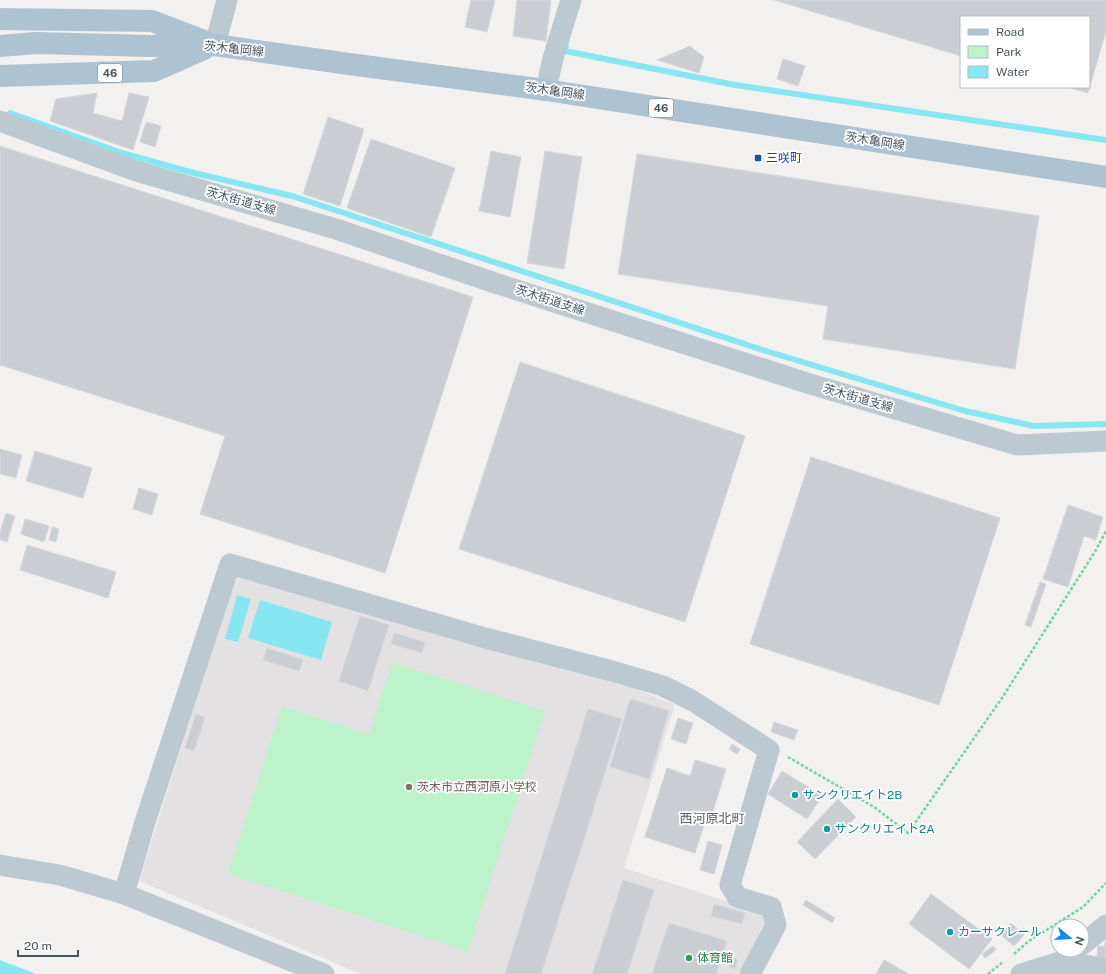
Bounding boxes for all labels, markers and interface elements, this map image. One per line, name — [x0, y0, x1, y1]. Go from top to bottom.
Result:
legend — [960, 16, 1090, 88]
text: Road — [996, 25, 1024, 39]
street label: 茨木亀岡線 — [203, 39, 265, 59]
text: Park — [996, 45, 1022, 59]
road number: 46 — [98, 64, 122, 82]
text: Water — [996, 65, 1030, 79]
street label: 茨木亀岡線 — [524, 80, 586, 102]
road number: 46 — [649, 99, 673, 117]
street label: 茨木亀岡線 — [844, 129, 906, 153]
place label: 三咲町 — [766, 151, 802, 165]
marker: 三咲町 — [753, 153, 763, 163]
street label: 茨木街道支線 — [204, 184, 278, 218]
street label: 茨木街道支線 — [514, 282, 586, 318]
street label: 茨木街道支線 — [821, 381, 895, 415]
place label: 茨木市立西河原小学校 — [417, 780, 537, 794]
marker: 茨木市立西河原小学校 — [404, 782, 414, 792]
place label: サンクリエイト2B — [803, 788, 902, 802]
marker: サンクリエイト2B — [790, 790, 800, 800]
district label: 西河原北町 — [679, 811, 745, 826]
place label: サンクリエイト2A — [835, 822, 935, 836]
marker: サンクリエイト2A — [822, 824, 832, 834]
north arrow — [1050, 918, 1090, 958]
place label: カーサクレール — [958, 925, 1042, 939]
marker: カーサクレール — [945, 927, 955, 937]
scale bar — [18, 932, 78, 958]
text: N — [1072, 935, 1087, 947]
text: 20 m — [24, 939, 52, 953]
place label: 体育館 — [697, 951, 733, 965]
marker: 体育館 — [684, 953, 694, 963]

